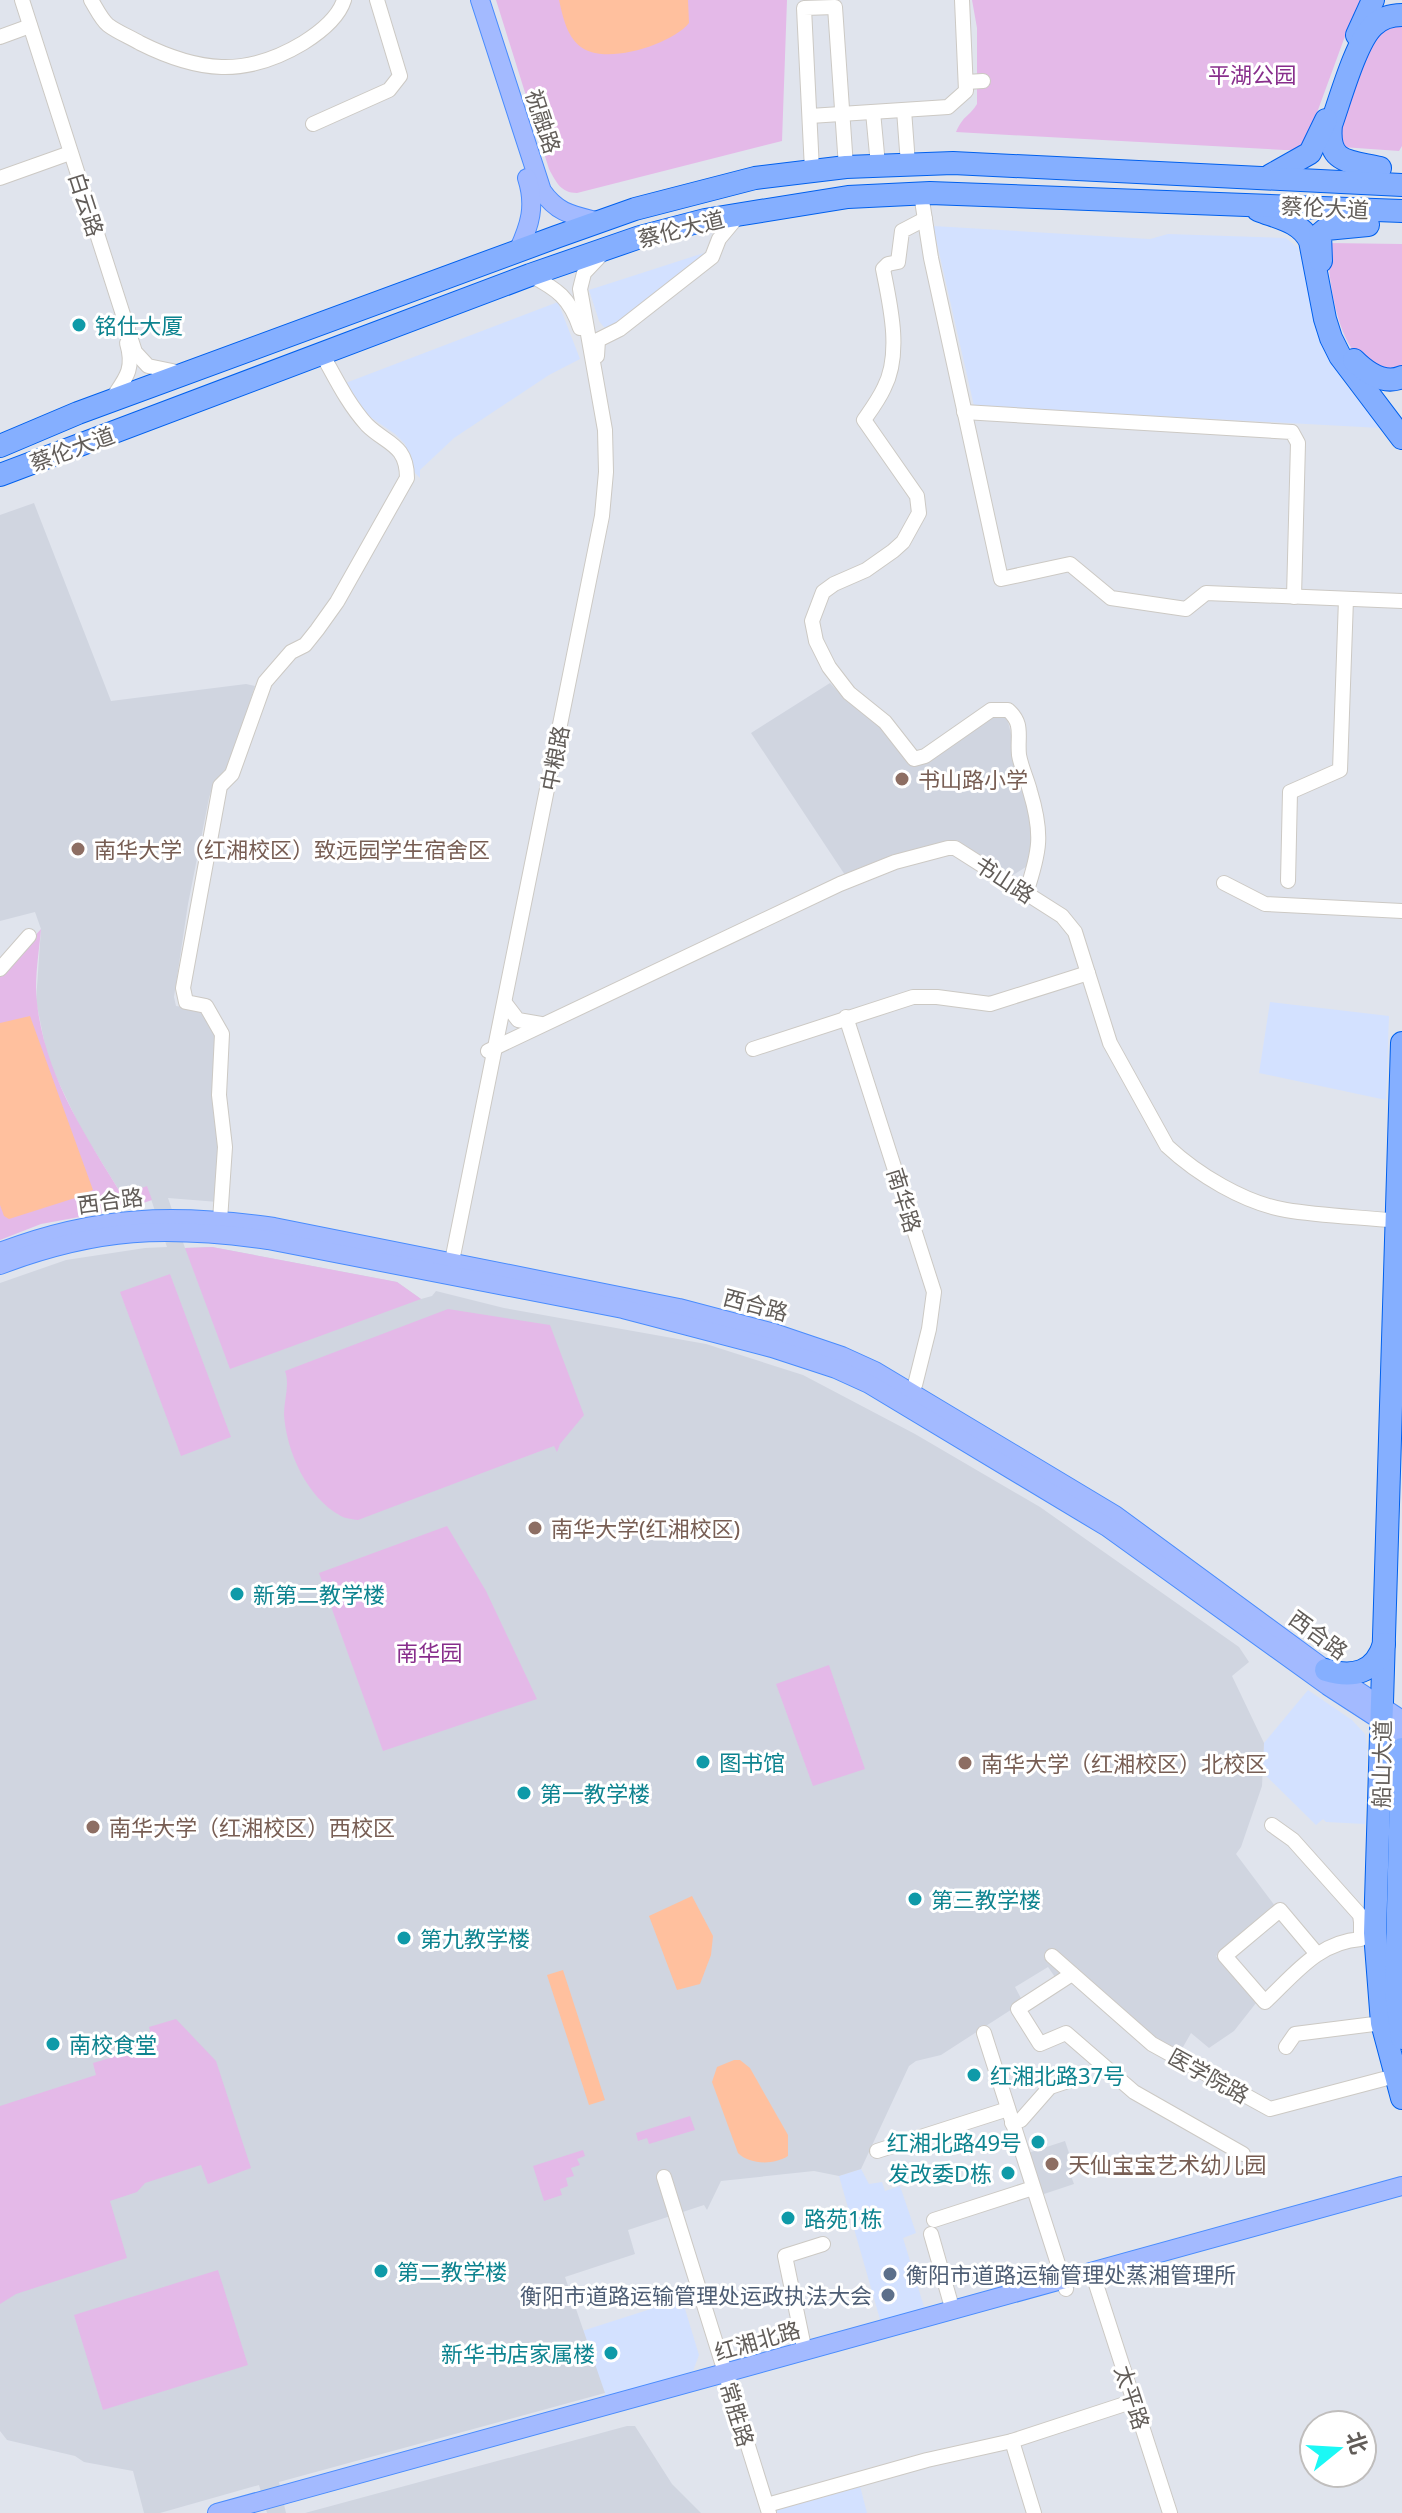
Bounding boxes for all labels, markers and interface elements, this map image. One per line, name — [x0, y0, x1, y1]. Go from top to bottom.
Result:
park label: 平湖公园 — [1208, 59, 1296, 89]
street label: 祝融路 — [520, 85, 568, 157]
street label: 白云路 — [63, 168, 111, 240]
street label: 蔡伦大道 — [1280, 190, 1370, 224]
street label: 蔡伦大道 — [635, 203, 727, 253]
place label: 铭仕大厦 — [95, 310, 183, 340]
marker: 铭仕大厦 — [70, 316, 88, 334]
street label: 蔡伦大道 — [26, 419, 118, 477]
street label: 中粮路 — [533, 723, 575, 793]
place label: 书山路小学 — [918, 764, 1028, 794]
marker: 书山路小学 — [893, 770, 911, 788]
place label: 南华大学（红湘校区）致远园学生宿舍区 — [94, 834, 490, 864]
marker: 南华大学（红湘校区）致远园学生宿舍区 — [69, 840, 87, 858]
street label: 书山路 — [969, 848, 1041, 910]
street label: 南华路 — [881, 1164, 929, 1236]
street label: 西合路 — [75, 1181, 145, 1219]
street label: 西合路 — [720, 1281, 792, 1327]
place label: 南华大学(红湘校区) — [551, 1513, 740, 1543]
marker: 南华大学(红湘校区) — [526, 1519, 544, 1537]
place label: 新第二教学楼 — [253, 1579, 385, 1609]
marker: 新第二教学楼 — [228, 1585, 246, 1603]
street label: 西合路 — [1283, 1602, 1355, 1666]
park label: 南华园 — [396, 1637, 462, 1667]
street label: 船山大道 — [1365, 1720, 1397, 1808]
place label: 图书馆 — [719, 1747, 785, 1777]
place label: 南华大学（红湘校区）北校区 — [981, 1748, 1267, 1778]
marker: 图书馆 — [694, 1753, 712, 1771]
marker: 南华大学（红湘校区）北校区 — [956, 1754, 974, 1772]
place label: 第一教学楼 — [540, 1778, 650, 1808]
marker: 第一教学楼 — [515, 1784, 533, 1802]
place label: 南华大学（红湘校区）西校区 — [109, 1812, 395, 1842]
marker: 南华大学（红湘校区）西校区 — [84, 1818, 102, 1836]
place label: 第三教学楼 — [931, 1884, 1041, 1914]
marker: 第三教学楼 — [906, 1890, 924, 1908]
place label: 第九教学楼 — [420, 1923, 530, 1953]
marker: 第九教学楼 — [395, 1929, 413, 1947]
place label: 南校食堂 — [69, 2029, 157, 2059]
marker: 南校食堂 — [44, 2035, 62, 2053]
street label: 医学院路 — [1163, 2041, 1255, 2109]
place label: 红湘北路37号 — [990, 2060, 1125, 2090]
marker: 红湘北路37号 — [965, 2066, 983, 2084]
place label: 红湘北路49号 — [887, 2127, 1022, 2157]
marker: 红湘北路49号 — [1029, 2133, 1047, 2151]
place label: 天仙宝宝艺术幼儿园 — [1068, 2149, 1266, 2179]
marker: 天仙宝宝艺术幼儿园 — [1043, 2155, 1061, 2173]
place label: 发改委D栋 — [888, 2158, 992, 2188]
marker: 发改委D栋 — [999, 2164, 1017, 2182]
place label: 路苑1栋 — [804, 2203, 883, 2233]
marker: 路苑1栋 — [779, 2209, 797, 2227]
place label: 第二教学楼 — [397, 2256, 507, 2286]
place label: 衡阳市道路运输管理处蒸湘管理所 — [906, 2259, 1236, 2289]
marker: 第二教学楼 — [372, 2262, 390, 2280]
marker: 衡阳市道路运输管理处蒸湘管理所 — [881, 2265, 899, 2283]
place label: 衡阳市道路运输管理处运政执法大会 — [520, 2280, 872, 2310]
marker: 衡阳市道路运输管理处运政执法大会 — [879, 2286, 897, 2304]
street label: 红湘北路 — [711, 2313, 803, 2367]
place label: 新华书店家属楼 — [441, 2338, 595, 2368]
marker: 新华书店家属楼 — [602, 2344, 620, 2362]
street label: 太平路 — [1109, 2361, 1157, 2433]
street label: 常胜路 — [714, 2378, 762, 2450]
north arrow — [1298, 2409, 1378, 2489]
text: 北 — [1340, 2427, 1376, 2458]

